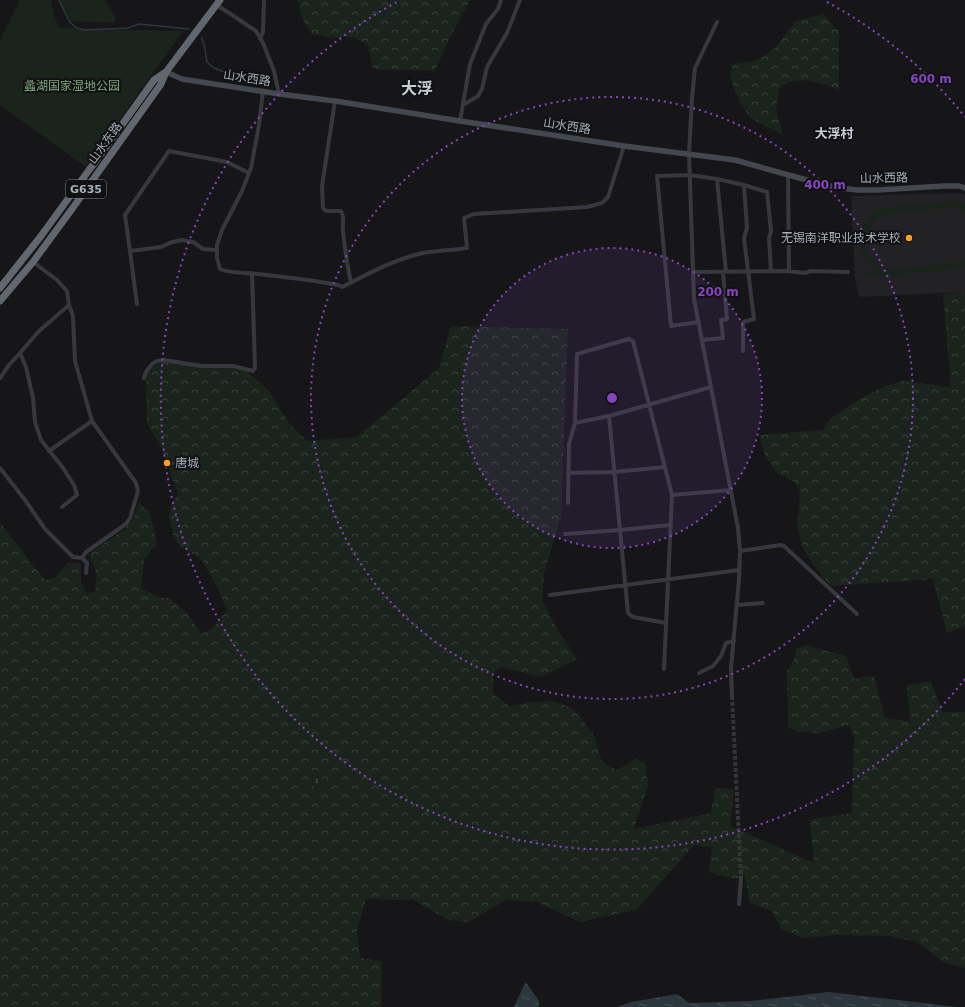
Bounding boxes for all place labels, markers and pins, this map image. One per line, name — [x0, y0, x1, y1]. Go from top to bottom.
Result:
place label: 无锡南洋职业技术学校 — [781, 231, 901, 245]
marker: 无锡南洋职业技术学校 — [904, 233, 914, 243]
centre of rings — [605, 391, 619, 405]
place label: 唐城 — [175, 456, 199, 470]
marker: 唐城 — [162, 458, 172, 468]

